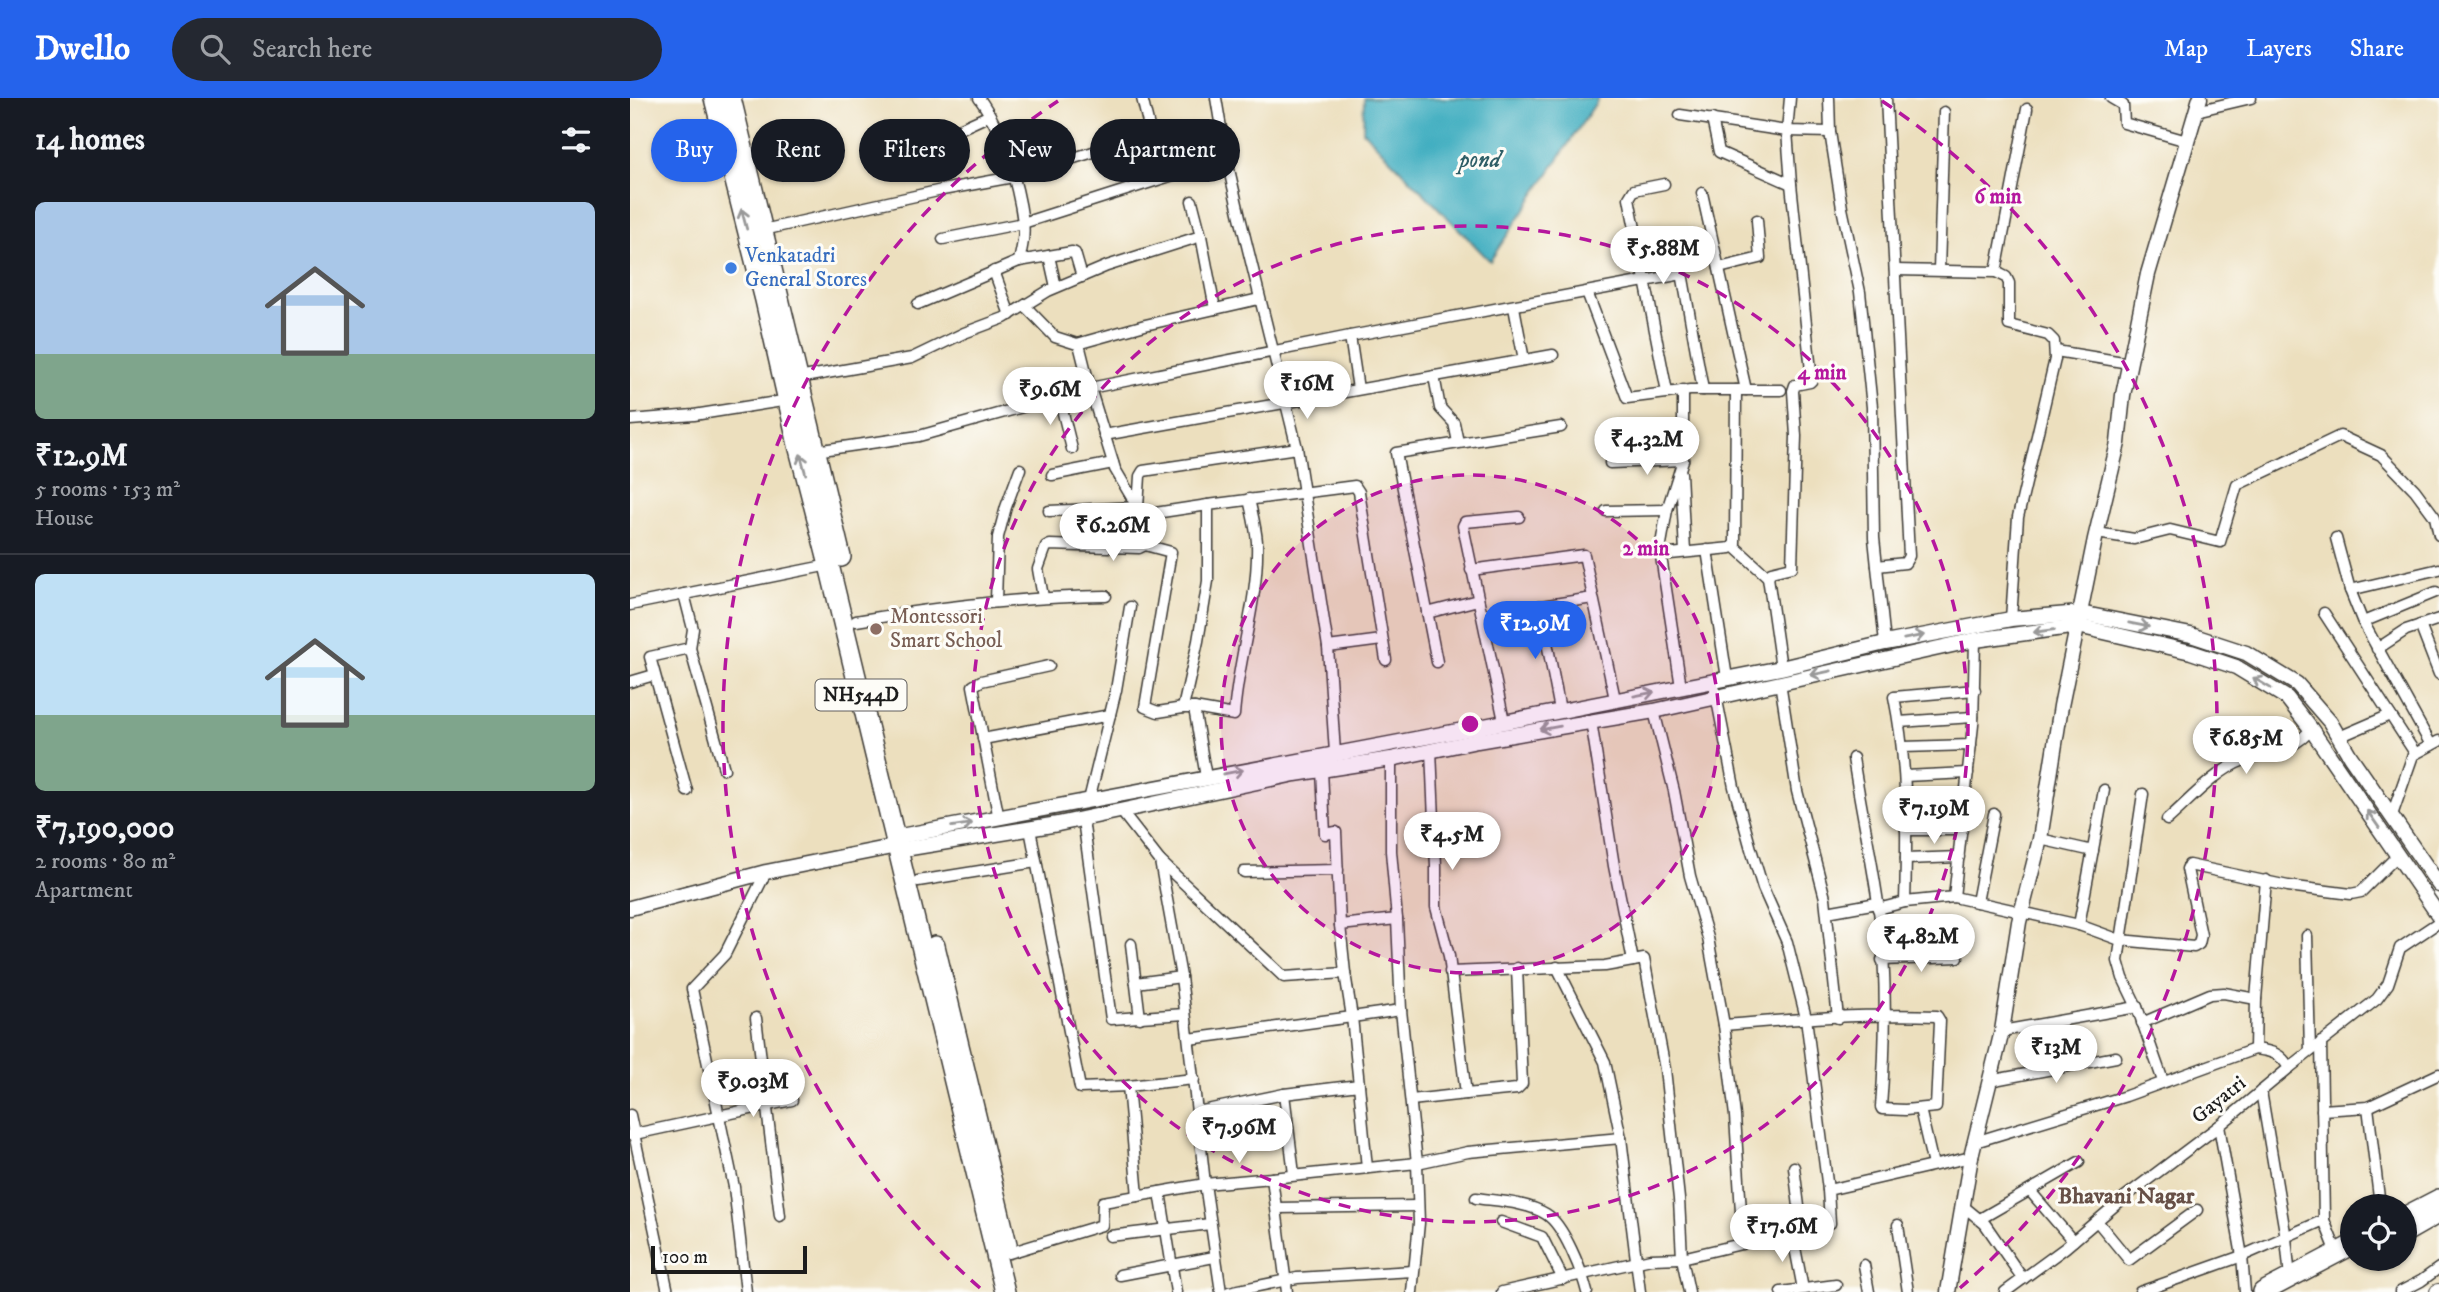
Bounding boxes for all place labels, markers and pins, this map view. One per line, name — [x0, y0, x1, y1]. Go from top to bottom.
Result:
pin: ₹5.88M — [1606, 226, 1720, 286]
place label: Venkatadri General Stores — [744, 243, 867, 293]
marker: Venkatadri General Stores — [723, 260, 739, 276]
pin: ₹16M — [1266, 362, 1348, 421]
pin: ₹9.6M — [1001, 368, 1099, 427]
pin: ₹4.32M — [1590, 418, 1704, 477]
pin: ₹6.26M — [1056, 504, 1170, 563]
pin: ₹12.9M — [1478, 602, 1592, 661]
place label: Montessori Smart School — [890, 604, 1003, 654]
marker: Montessori Smart School — [868, 621, 884, 637]
centre of rings — [1458, 712, 1482, 736]
pin: ₹6.85M — [2189, 716, 2303, 776]
pin: ₹7.19M — [1877, 786, 1991, 846]
pin: ₹4.5M — [1403, 812, 1501, 872]
pin: ₹4.82M — [1864, 914, 1978, 974]
pin: ₹13M — [2015, 1026, 2097, 1085]
pin: ₹9.03M — [696, 1060, 810, 1119]
pin: ₹7.96M — [1182, 1105, 1296, 1165]
pin: ₹17.6M — [1725, 1204, 1839, 1264]

